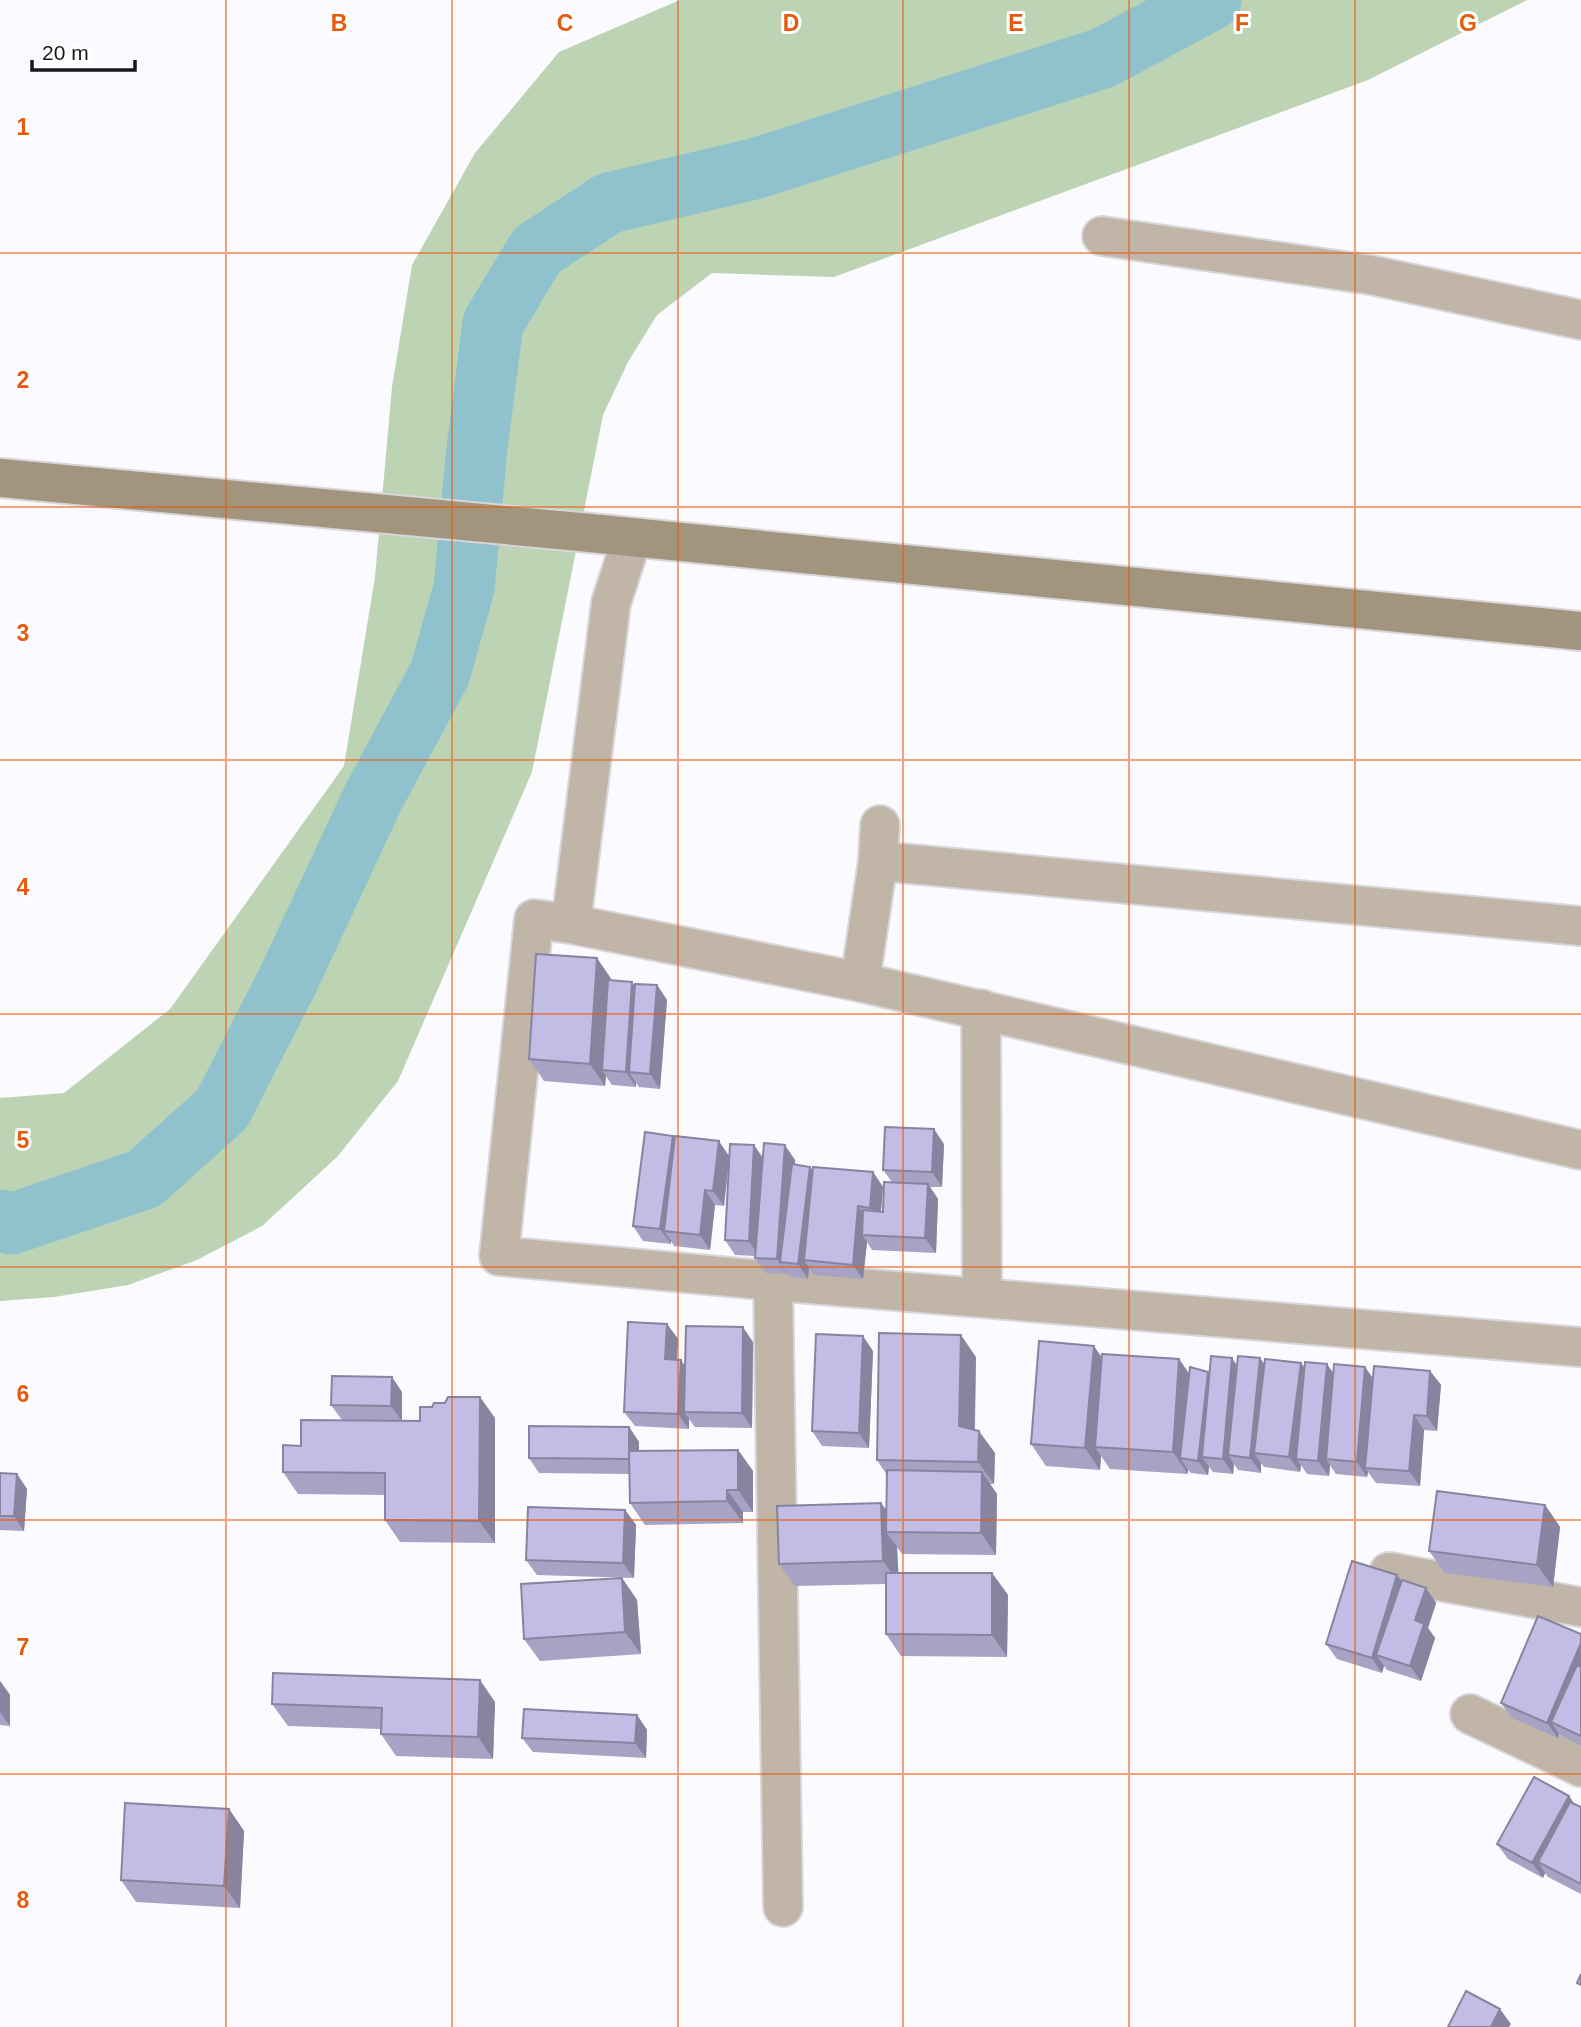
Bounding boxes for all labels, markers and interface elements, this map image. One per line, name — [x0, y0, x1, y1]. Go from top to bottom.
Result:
text: B — [331, 10, 347, 36]
text: C — [557, 10, 573, 36]
text: D — [783, 10, 799, 36]
text: E — [1008, 10, 1024, 36]
text: F — [1235, 10, 1249, 36]
text: G — [1459, 10, 1477, 36]
scale bar — [32, 28, 135, 72]
text: 20 m — [42, 41, 89, 64]
text: 1 — [17, 114, 30, 140]
text: 2 — [17, 367, 29, 393]
text: 3 — [17, 620, 29, 646]
text: 4 — [17, 874, 30, 900]
text: 5 — [17, 1127, 30, 1153]
text: 6 — [17, 1381, 29, 1407]
text: 7 — [17, 1634, 29, 1660]
text: 8 — [17, 1887, 30, 1913]

